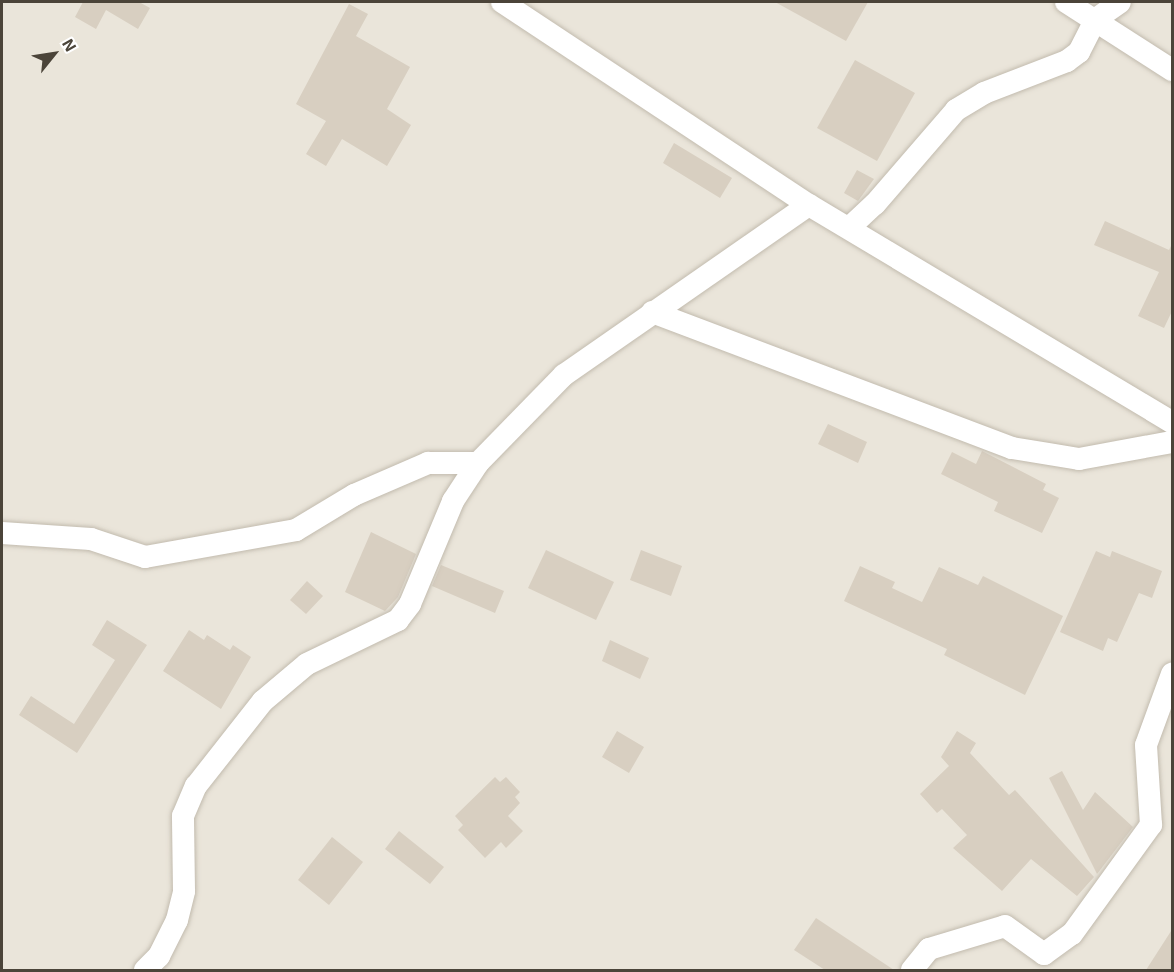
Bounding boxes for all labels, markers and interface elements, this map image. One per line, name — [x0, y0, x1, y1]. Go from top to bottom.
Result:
north arrow — [24, 24, 84, 84]
text: N — [59, 35, 81, 55]

